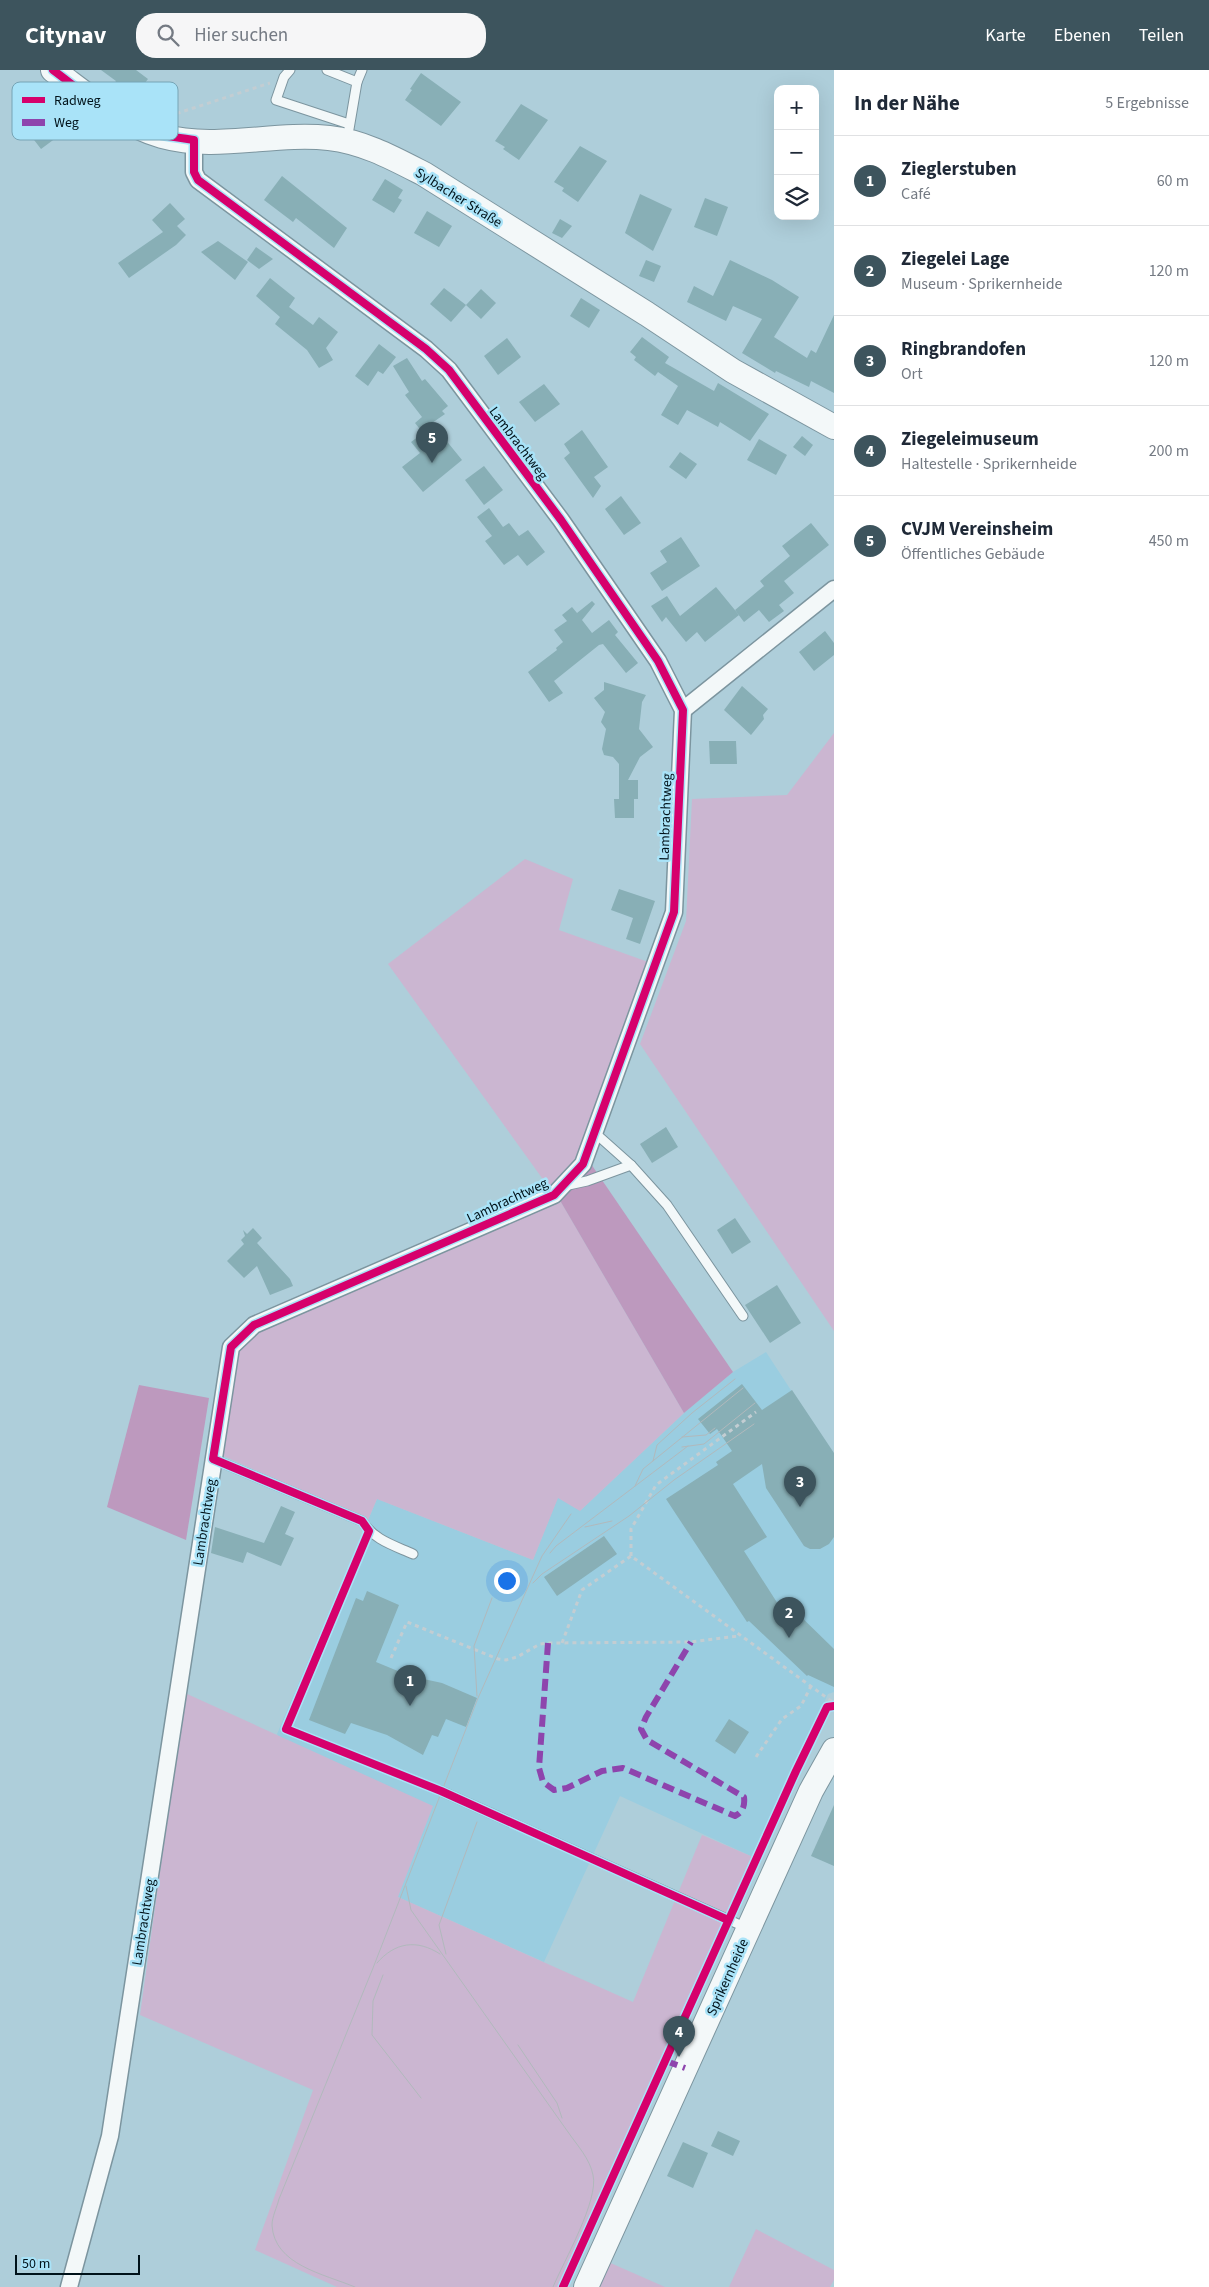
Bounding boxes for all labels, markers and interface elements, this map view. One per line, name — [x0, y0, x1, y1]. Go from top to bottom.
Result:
search box — [136, 13, 486, 58]
text: Citynav — [25, 18, 106, 53]
icon: search — [154, 21, 182, 49]
text: Hier suchen — [194, 22, 288, 49]
text: Karte — [985, 23, 1026, 48]
text: Ebenen — [1054, 23, 1111, 48]
text: Teilen — [1139, 23, 1184, 48]
legend — [12, 82, 178, 140]
map controls — [774, 85, 819, 220]
button: + — [774, 85, 819, 130]
text: In der Nähe — [854, 88, 960, 118]
text: Radweg — [54, 91, 101, 111]
text: 5 Ergebnisse — [1105, 92, 1189, 114]
text: Weg — [54, 113, 79, 133]
button: − — [774, 130, 819, 175]
text: Zieglerstuben — [901, 156, 1017, 183]
street label: Sylbacher Straße — [411, 163, 506, 233]
text: 1 — [866, 170, 874, 192]
text: 60 m — [1157, 170, 1189, 192]
button: layers — [774, 175, 819, 220]
text: Café — [901, 183, 931, 205]
text: Ziegelei Lage — [901, 246, 1010, 273]
text: 2 — [866, 260, 874, 282]
text: 120 m — [1149, 260, 1189, 282]
text: Museum · Sprikernheide — [901, 273, 1063, 295]
text: Ringbrandofen — [901, 336, 1026, 363]
text: 3 — [866, 350, 874, 372]
text: 120 m — [1149, 350, 1189, 372]
text: Ort — [901, 363, 923, 385]
street label: Lambrachtweg — [484, 403, 552, 485]
pin: 5 — [416, 422, 448, 463]
text: Ziegeleimuseum — [901, 426, 1039, 453]
text: 4 — [866, 440, 874, 462]
text: 200 m — [1149, 440, 1189, 462]
text: Haltestelle · Sprikernheide — [901, 453, 1077, 475]
text: CVJM Vereinsheim — [901, 516, 1053, 543]
text: 5 — [866, 530, 874, 552]
text: 450 m — [1149, 530, 1189, 552]
text: Öffentliches Gebäude — [901, 543, 1045, 565]
street label: Lambrachtweg — [654, 773, 678, 861]
street label: Lambrachtweg — [464, 1173, 551, 1228]
pin: 3 — [784, 1466, 816, 1507]
street label: Lambrachtweg — [188, 1477, 222, 1567]
your location — [494, 1568, 520, 1594]
pin: 2 — [773, 1597, 805, 1638]
pin: 1 — [394, 1665, 426, 1706]
street label: Lambrachtweg — [127, 1877, 161, 1967]
street label: Sprikernheide — [702, 1936, 754, 2019]
pin: 4 — [663, 2016, 695, 2057]
scale bar — [15, 2252, 140, 2275]
text: 50 m — [22, 2254, 50, 2274]

